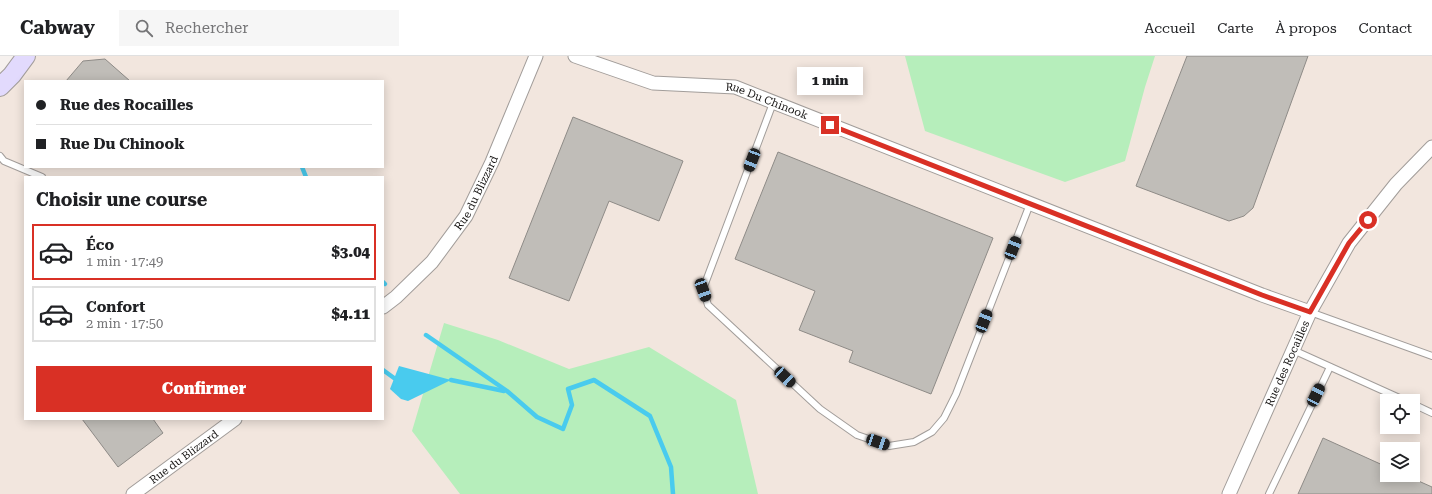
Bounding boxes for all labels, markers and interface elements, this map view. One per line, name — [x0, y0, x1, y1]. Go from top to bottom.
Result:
search box — [119, 10, 399, 46]
text: Cabway — [20, 16, 95, 39]
icon: search — [133, 17, 155, 39]
text: Rechercher — [165, 19, 248, 37]
text: Accueil — [1144, 20, 1195, 36]
text: Carte — [1217, 20, 1254, 36]
text: À propos — [1276, 20, 1337, 36]
text: Contact — [1359, 20, 1412, 36]
callout: 1 min — [797, 67, 863, 95]
text: 1 min — [812, 73, 848, 88]
street label: Rue Du Chinook — [725, 81, 810, 122]
text: Rue des Rocailles — [60, 96, 193, 114]
route end — [821, 116, 839, 134]
text: Rue Du Chinook — [60, 135, 185, 153]
car — [742, 147, 762, 173]
street label: Rue du Blizzard — [452, 154, 501, 233]
text: Choisir une course — [36, 189, 207, 210]
route start — [1359, 211, 1377, 229]
icon: car — [38, 234, 74, 270]
car — [1003, 235, 1023, 261]
text: Éco — [86, 236, 114, 254]
text: $3.04 — [331, 243, 370, 261]
text: 1 min · 17:49 — [86, 254, 163, 269]
car — [693, 277, 713, 303]
icon: car — [38, 296, 74, 332]
text: Confort — [86, 298, 145, 316]
text: $4.11 — [331, 305, 370, 323]
car — [974, 308, 994, 334]
text: 2 min · 17:50 — [86, 316, 163, 331]
street label: Rue des Rocailles — [1263, 319, 1312, 408]
car — [772, 364, 798, 390]
button: Confirmer — [36, 366, 372, 412]
car — [1305, 382, 1327, 408]
map controls — [1380, 394, 1420, 482]
button: locate — [1380, 394, 1420, 434]
street label: Rue du Blizzard — [147, 428, 221, 487]
car — [865, 432, 891, 452]
button: layers — [1380, 442, 1420, 482]

